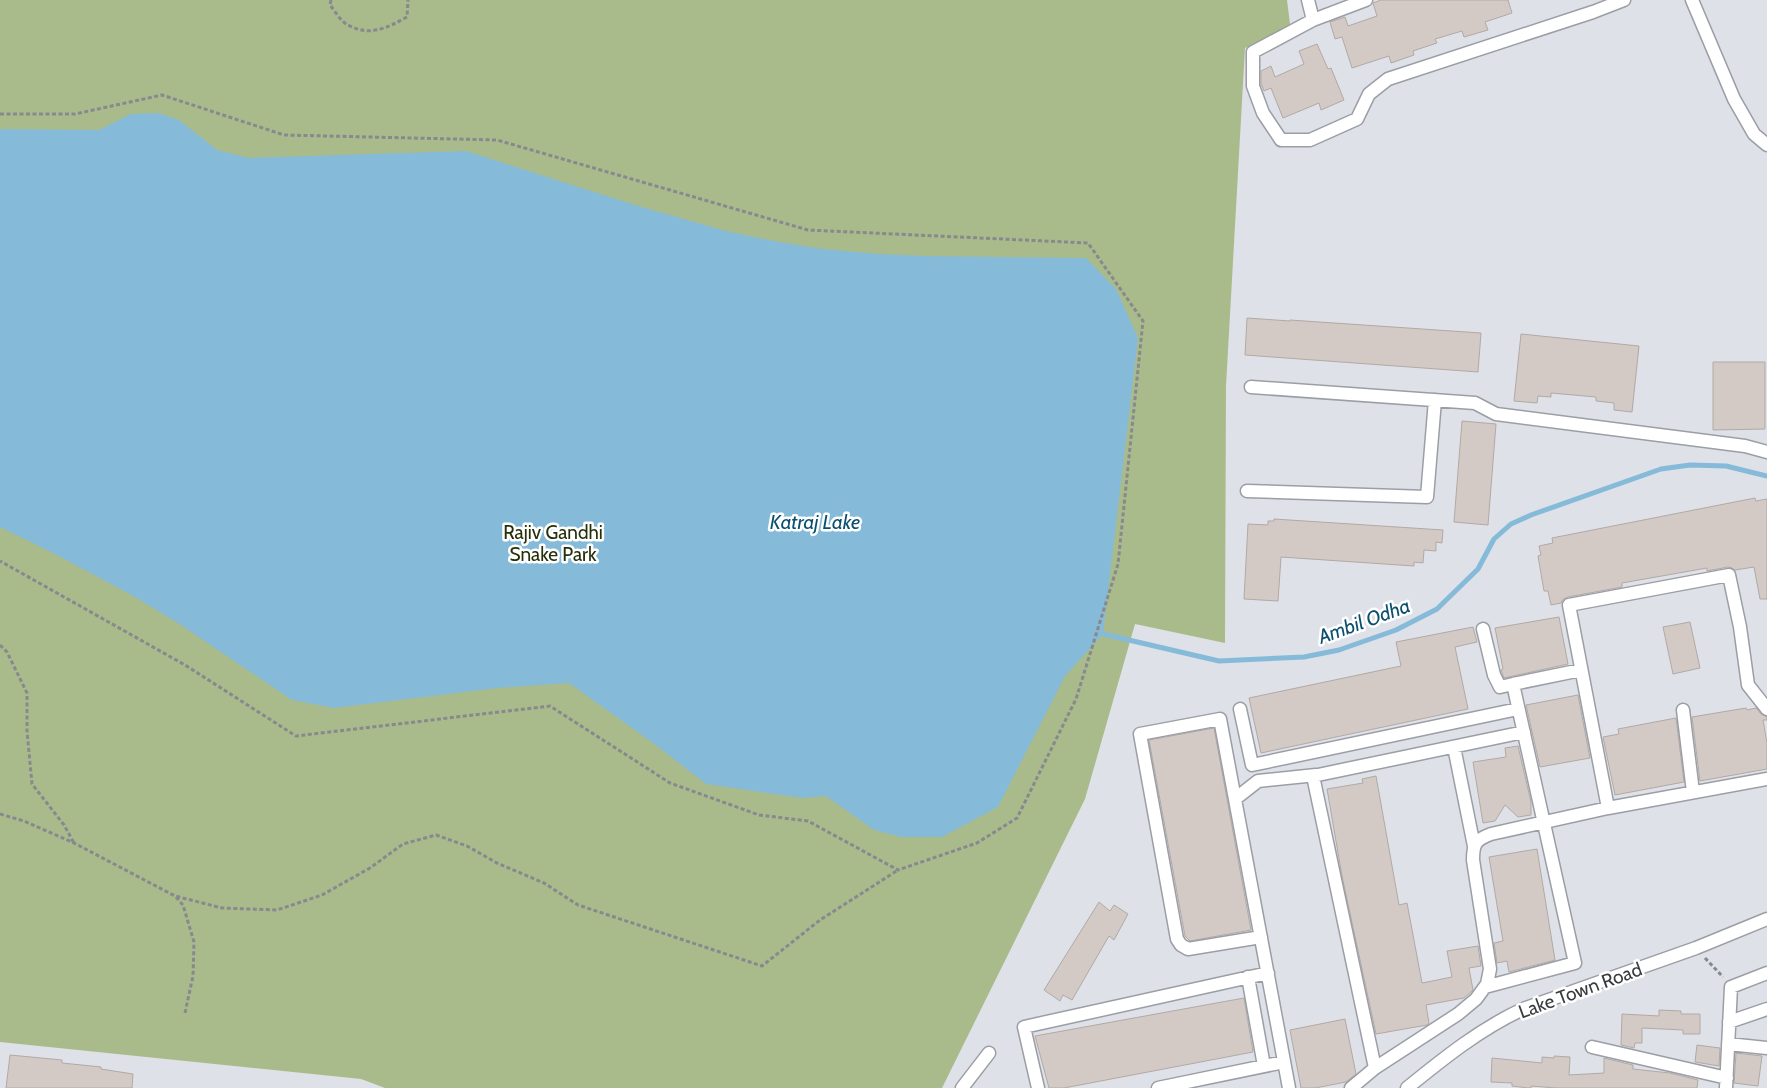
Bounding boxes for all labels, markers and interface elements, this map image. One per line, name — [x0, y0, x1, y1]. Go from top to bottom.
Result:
water label: Katraj Lake — [770, 510, 860, 534]
park label: Rajiv Gandhi Snake Park — [503, 521, 603, 566]
water label: Ambil Odha — [1314, 593, 1413, 649]
street label: Lake Town Road — [1515, 957, 1645, 1023]

